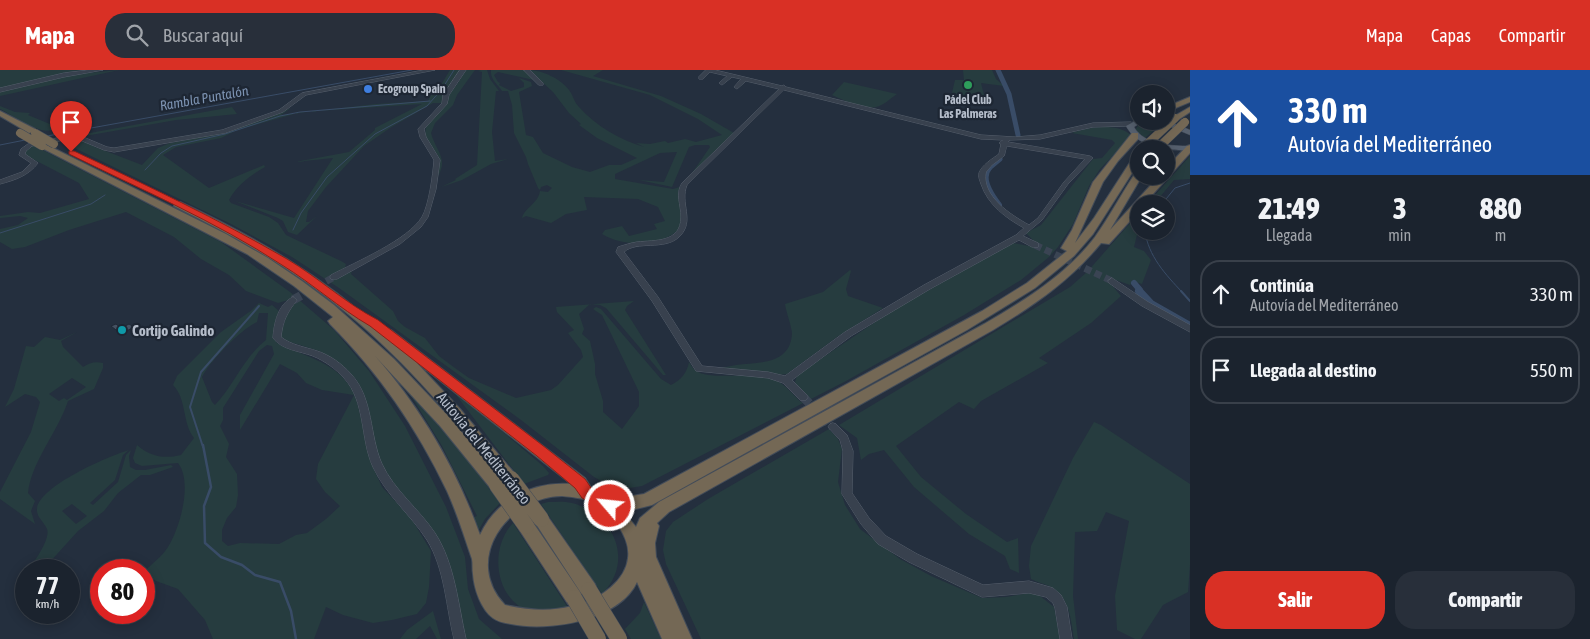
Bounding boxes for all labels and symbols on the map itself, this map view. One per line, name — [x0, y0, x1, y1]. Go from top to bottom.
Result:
marker: Pádel Club Las Palmeras — [962, 79, 974, 91]
water label: Rambla Puntalón — [158, 82, 250, 114]
place label: Ecogroup Spain — [378, 82, 446, 96]
marker: Ecogroup Spain — [362, 83, 374, 95]
place label: Pádel Club Las Palmeras — [939, 93, 998, 121]
pin — [50, 101, 92, 152]
place label: Cortijo Galindo — [132, 322, 214, 339]
marker: Cortijo Galindo — [116, 324, 128, 336]
street label: Autovía del Mediterráneo — [434, 389, 534, 507]
position arrow — [583, 479, 635, 531]
speed limit sign: 80 — [90, 559, 155, 624]

